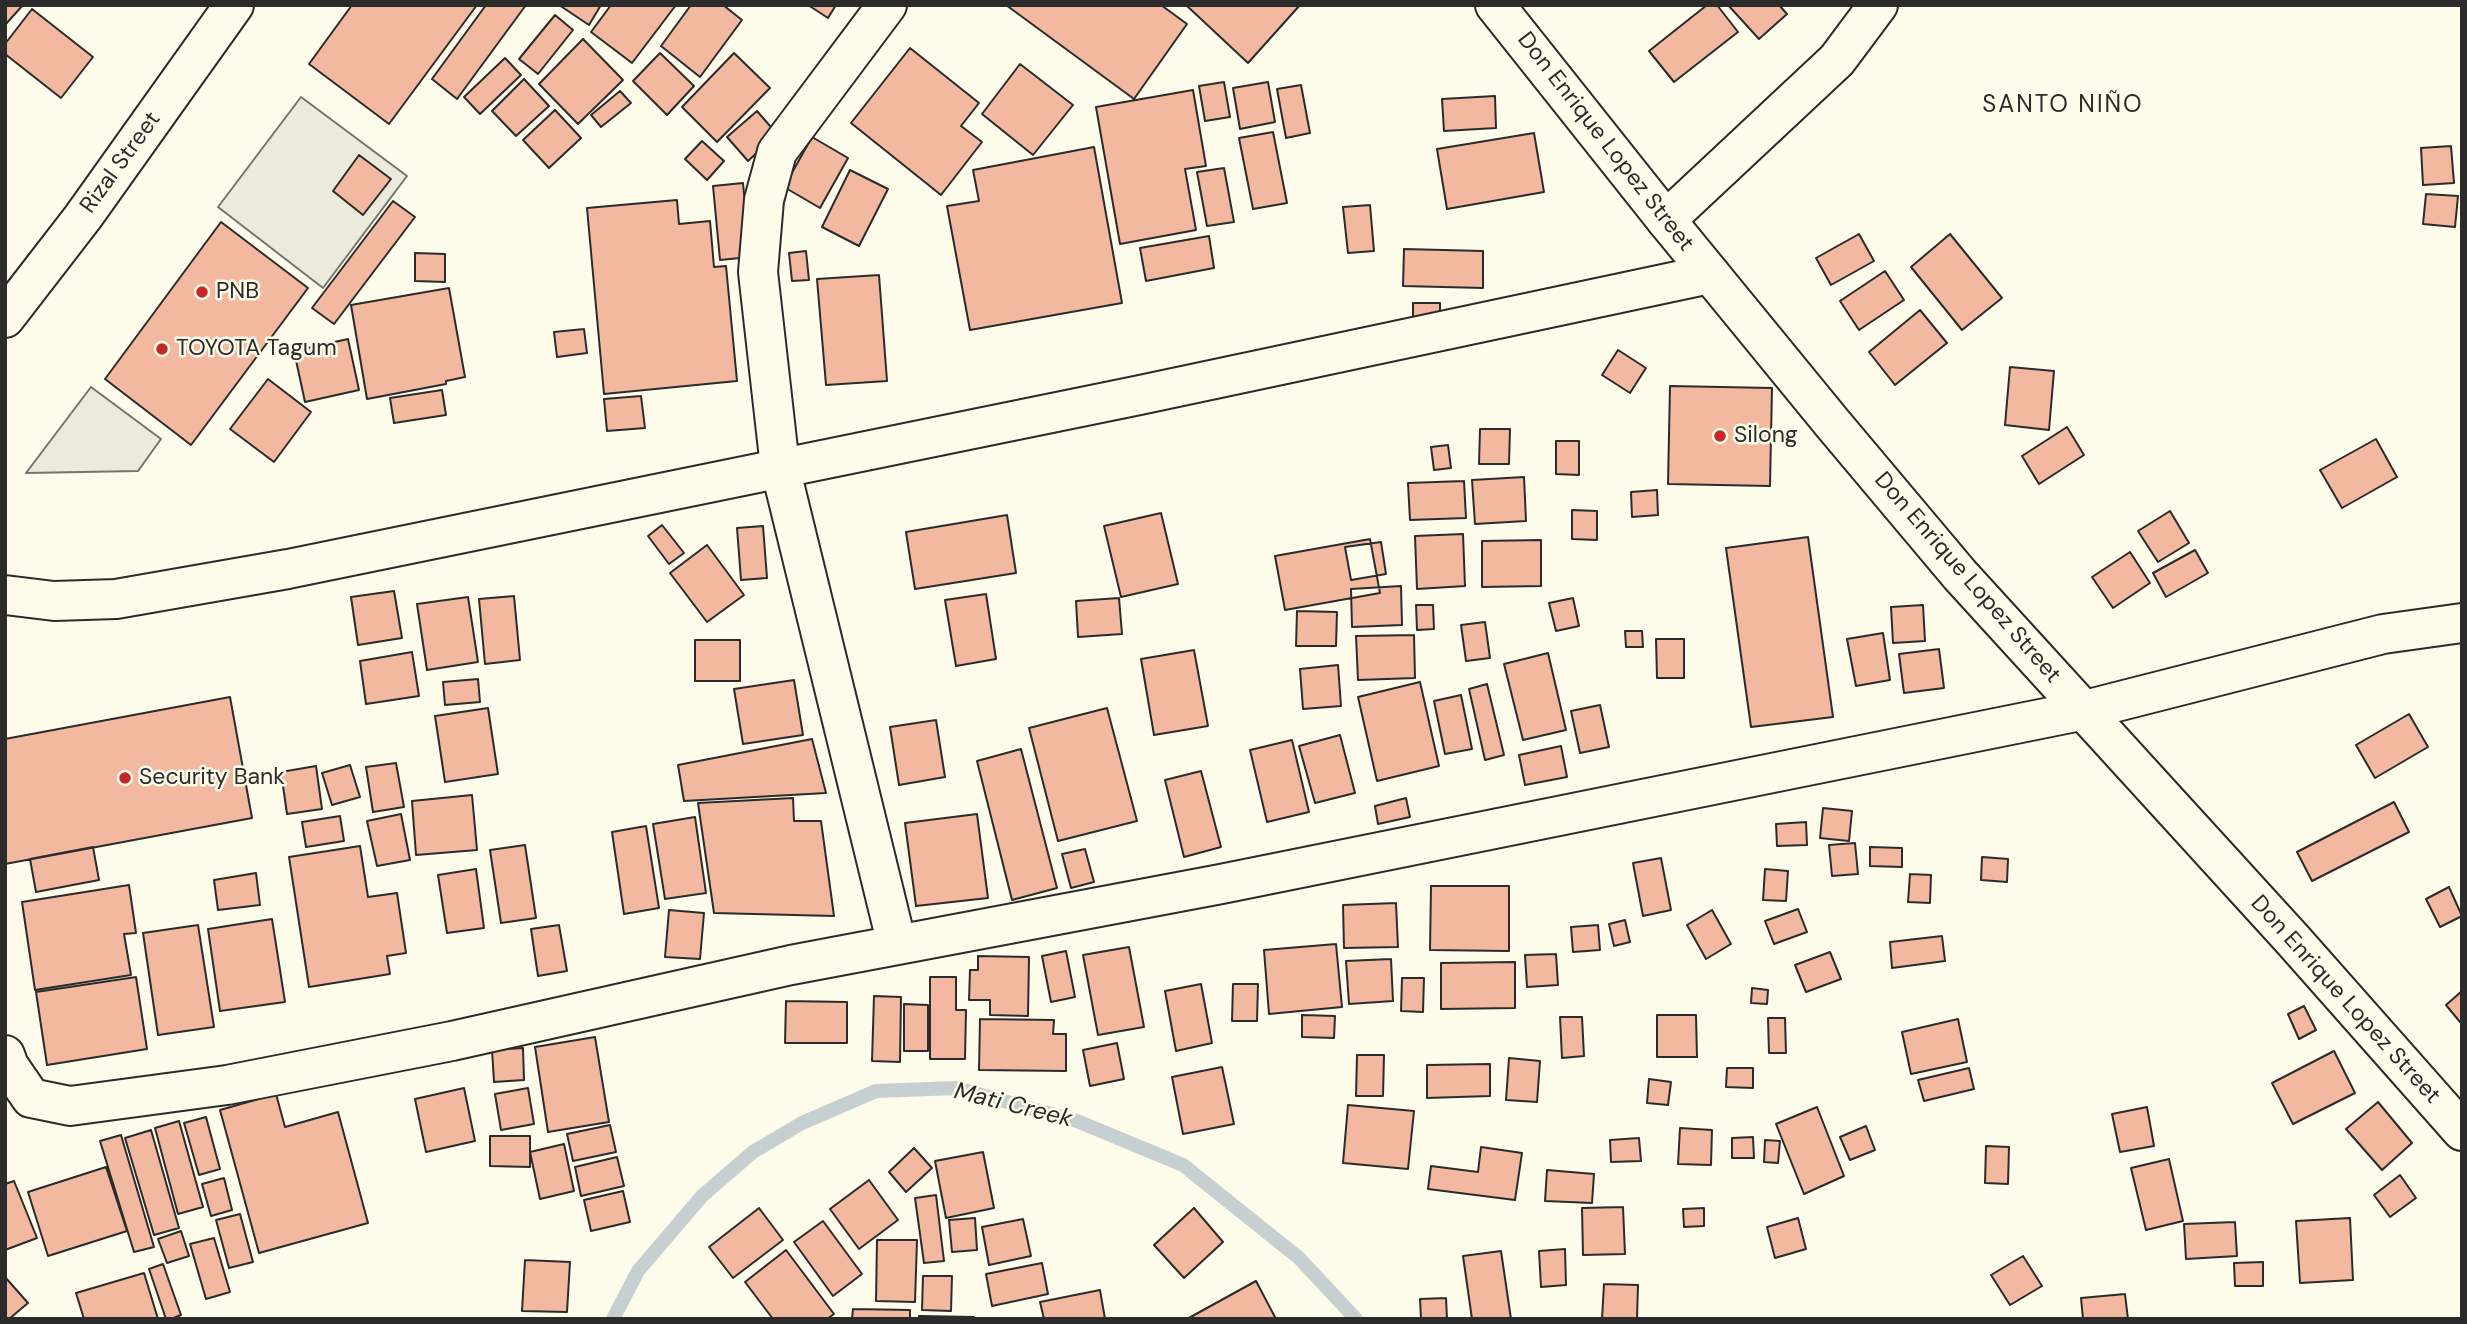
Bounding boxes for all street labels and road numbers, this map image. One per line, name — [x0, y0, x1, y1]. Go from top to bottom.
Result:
street label: Don Enrique Lopez Street — [1511, 27, 1699, 257]
street label: Rizal Street — [75, 107, 167, 219]
street label: Don Enrique Lopez Street — [1868, 467, 2066, 689]
street label: Don Enrique Lopez Street — [2244, 890, 2446, 1110]

